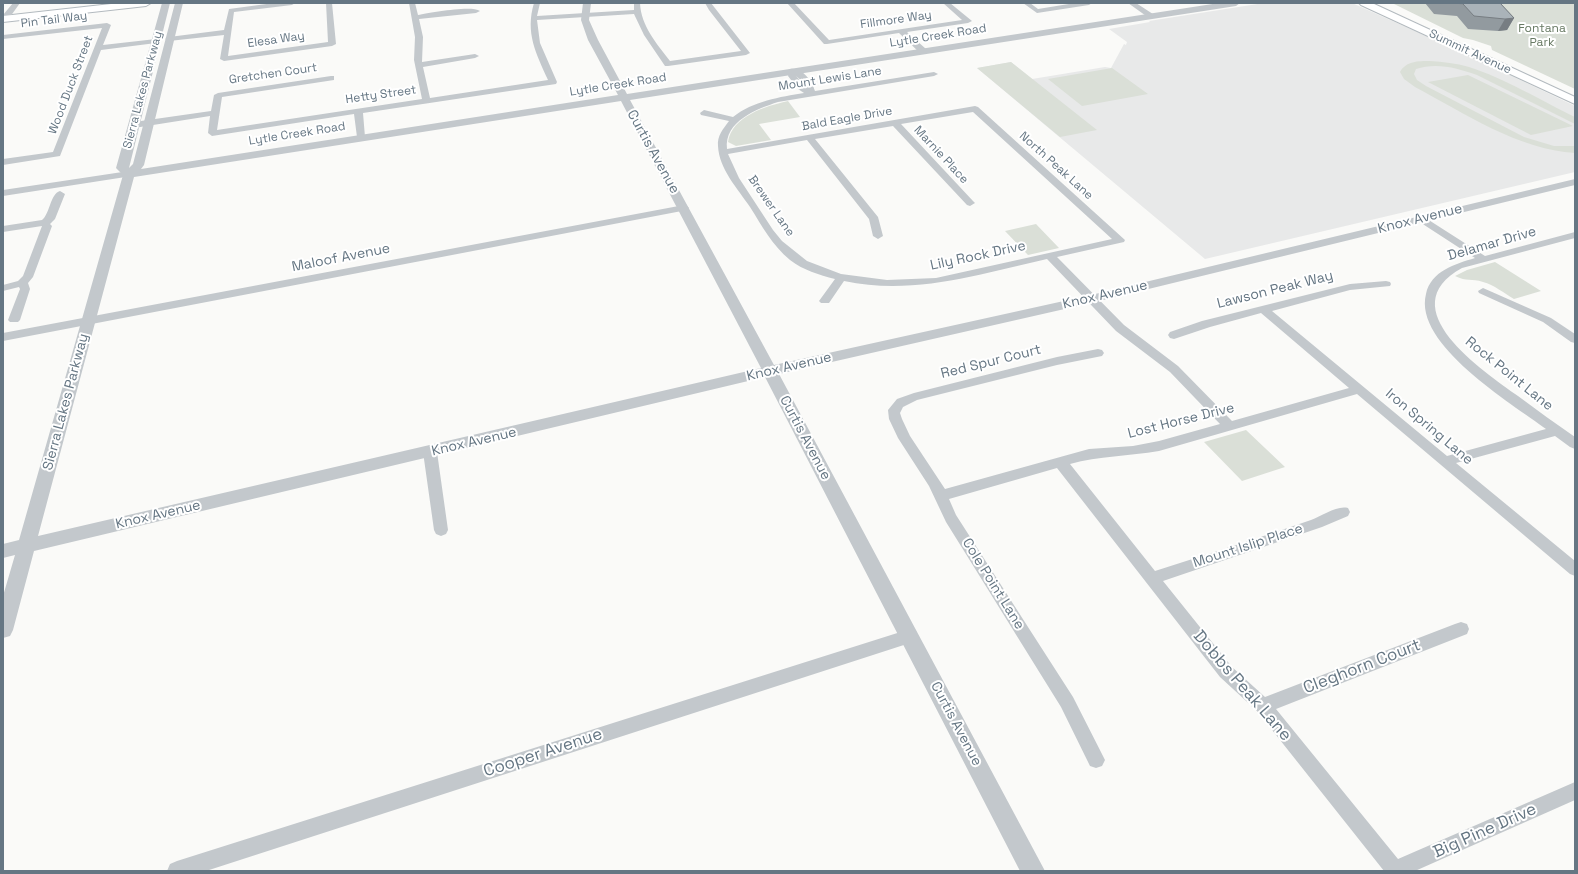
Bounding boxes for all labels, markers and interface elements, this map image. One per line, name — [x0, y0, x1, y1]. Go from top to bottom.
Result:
street label: Fillmore Way — [859, 8, 933, 32]
street label: Pin Tail Way — [20, 9, 88, 31]
street label: Lytle Creek Road — [889, 21, 987, 51]
park label: Fontana Park — [1518, 22, 1566, 50]
street label: Summit Avenue — [1427, 27, 1513, 77]
street label: Elesa Way — [247, 29, 305, 51]
street label: Sierra Lakes Parkway — [120, 30, 166, 150]
street label: Wood Duck Street — [46, 34, 96, 136]
street label: Gretchen Court — [228, 61, 318, 87]
street label: Mount Lewis Lane — [777, 64, 883, 94]
street label: Lytle Creek Road — [569, 70, 667, 100]
street label: Hetty Street — [345, 83, 417, 107]
street label: Bald Eagle Drive — [801, 104, 893, 134]
street label: Curtis Avenue — [623, 107, 683, 197]
street label: Lytle Creek Road — [248, 119, 346, 149]
street label: Marnie Place — [911, 123, 971, 187]
street label: North Peak Lane — [1016, 129, 1096, 203]
street label: Brewer Lane — [745, 173, 797, 239]
street label: Knox Avenue — [1376, 200, 1464, 238]
street label: Delamar Drive — [1446, 223, 1538, 265]
street label: Lily Rock Drive — [929, 238, 1027, 274]
street label: Maloof Avenue — [290, 240, 392, 276]
street label: Lawson Peak Way — [1215, 267, 1335, 313]
street label: Knox Avenue — [1061, 277, 1149, 313]
street label: Sierra Lakes Parkway — [40, 332, 92, 472]
street label: Rock Point Lane — [1462, 333, 1556, 415]
street label: Red Spur Court — [939, 341, 1043, 383]
street label: Knox Avenue — [745, 349, 833, 385]
street label: Iron Spring Lane — [1382, 385, 1476, 469]
street label: Curtis Avenue — [776, 393, 834, 483]
street label: Lost Horse Drive — [1126, 400, 1236, 442]
street label: Knox Avenue — [430, 424, 518, 460]
street label: Knox Avenue — [114, 497, 202, 533]
street label: Mount Islip Place — [1191, 520, 1305, 572]
street label: Cole Point Lane — [958, 535, 1028, 633]
street label: Dobbs Peak Lane — [1188, 627, 1296, 745]
street label: Cleghorn Court — [1300, 635, 1424, 699]
street label: Curtis Avenue — [927, 679, 985, 769]
street label: Cooper Avenue — [481, 724, 605, 782]
street label: Big Pine Drive — [1430, 799, 1540, 863]

